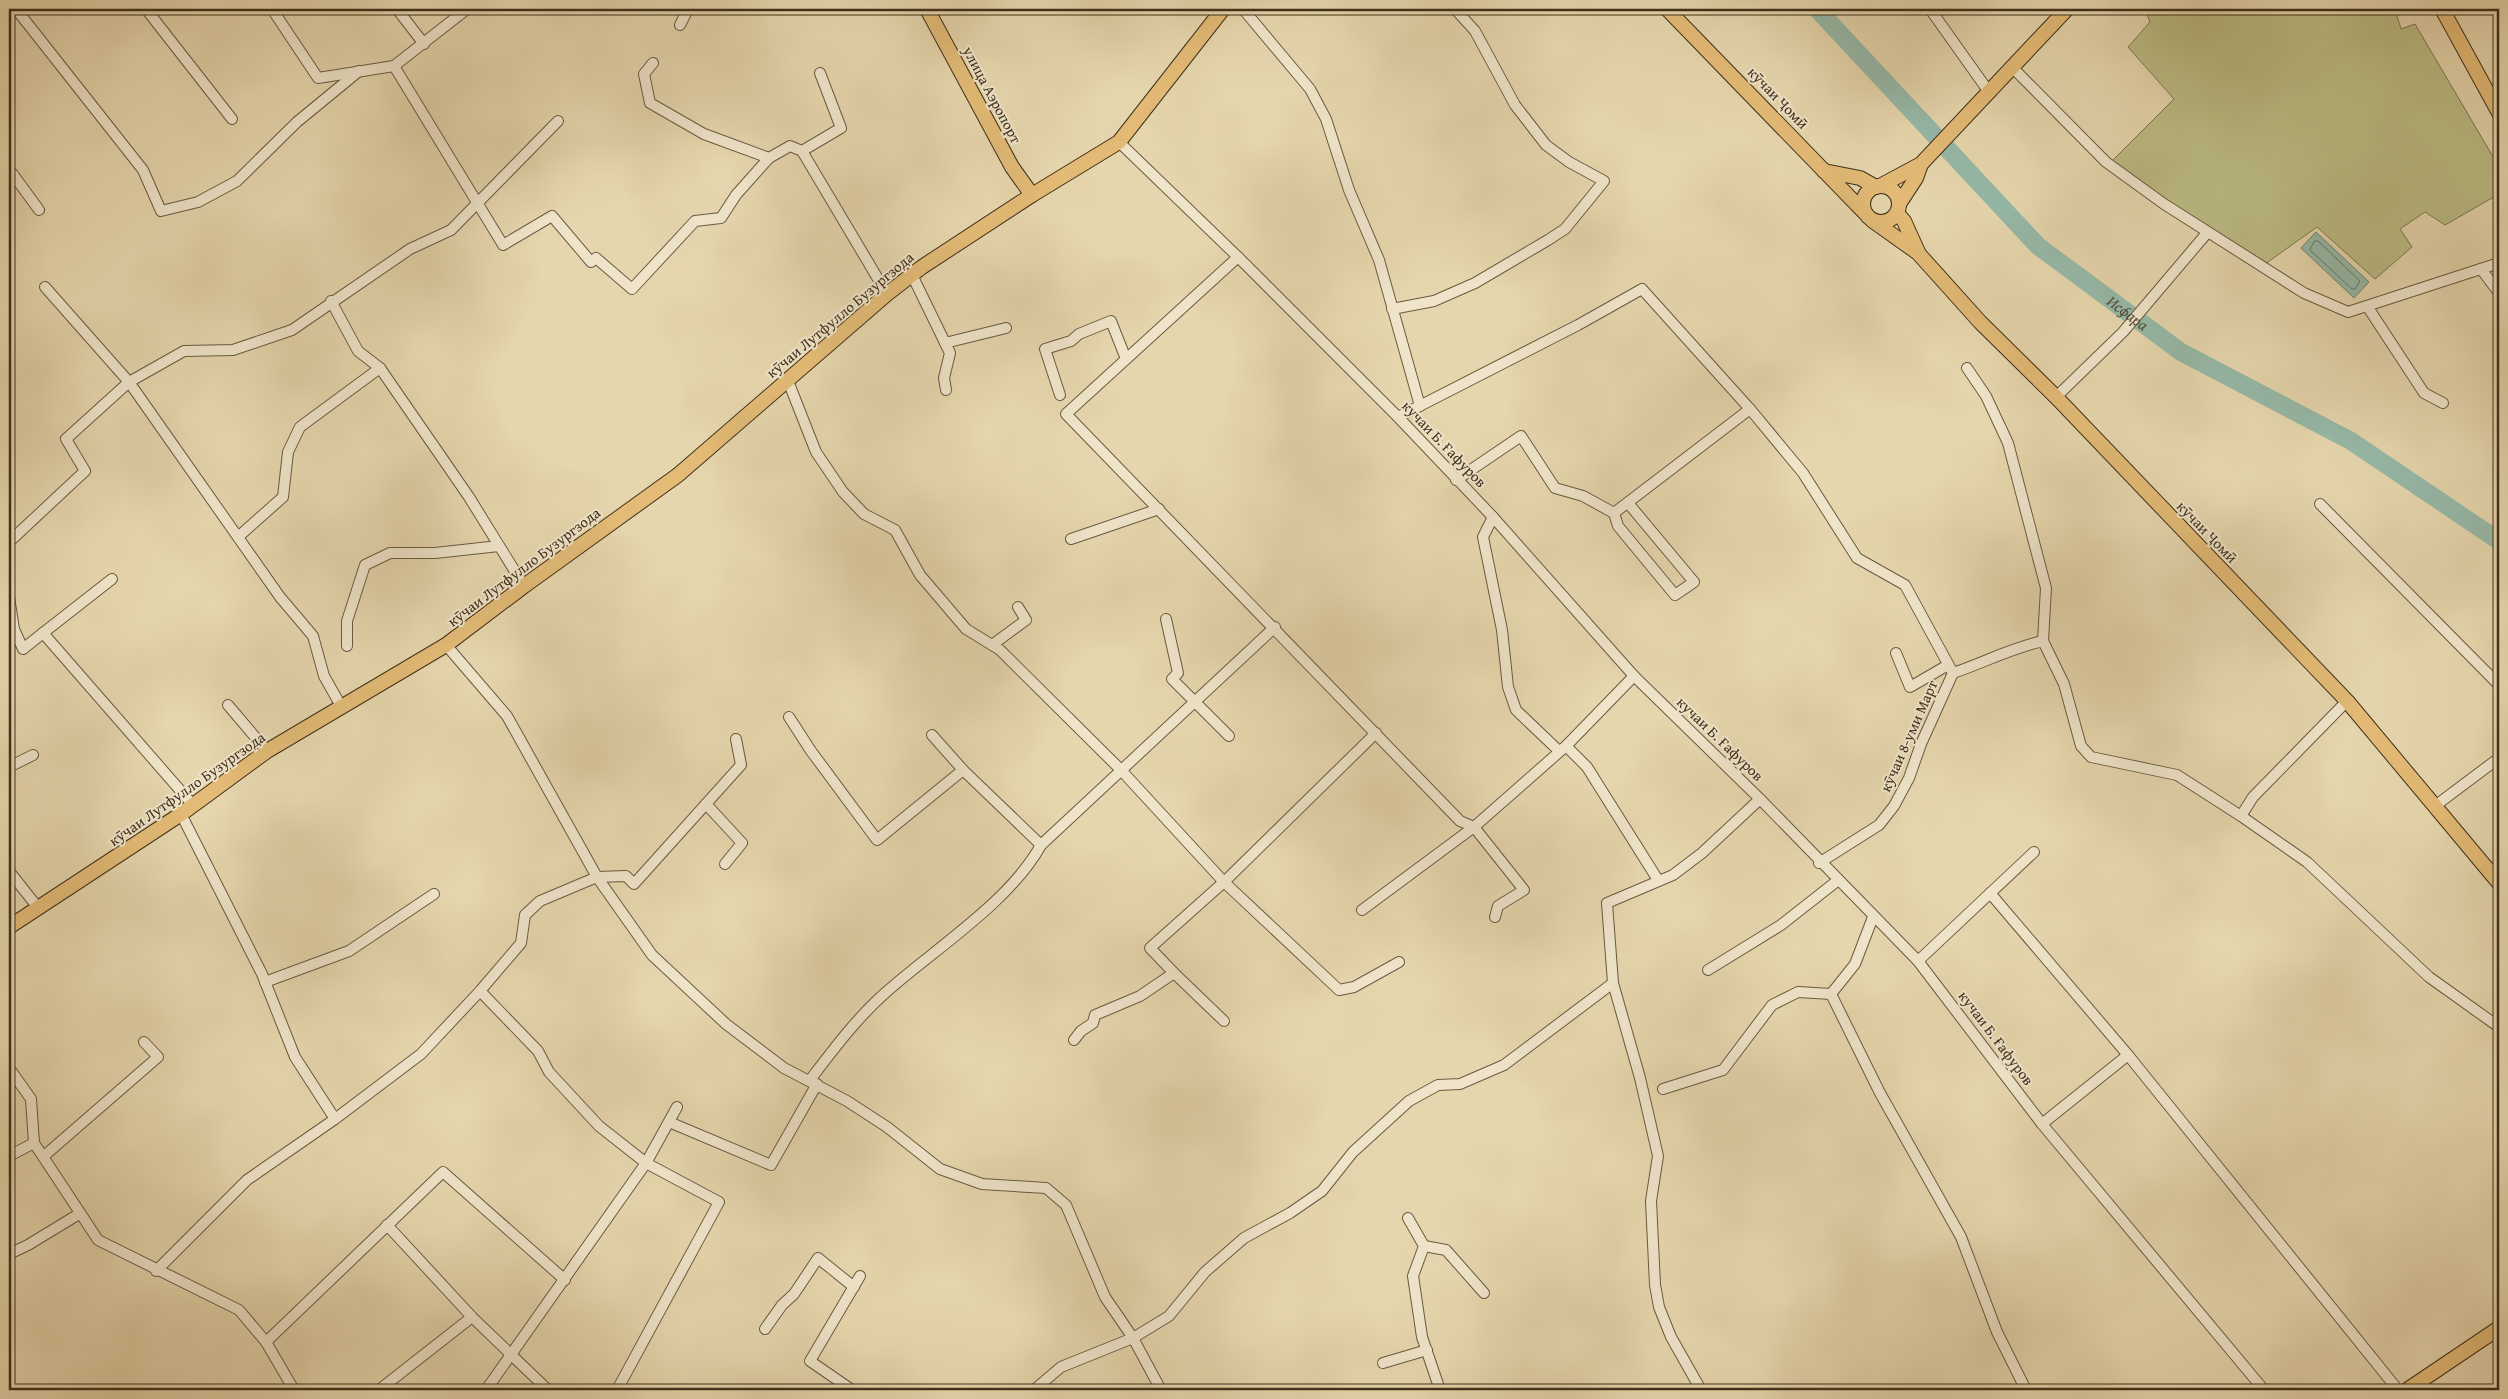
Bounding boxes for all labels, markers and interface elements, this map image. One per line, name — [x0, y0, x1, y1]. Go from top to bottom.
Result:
street label: улица Аэропорт — [958, 42, 1027, 148]
street label: кӯчаи Ҷомӣ — [1743, 62, 1814, 134]
street label: кӯчаи Лутфулло Бузургзода — [761, 246, 919, 383]
water label: Исфара — [2102, 289, 2154, 337]
street label: кучаи Б. Ғафуров — [1397, 396, 1491, 492]
street label: кӯчаи Ҷомӣ — [2172, 496, 2243, 568]
street label: кӯчаи Лутфулло Бузургзода — [443, 502, 605, 631]
street label: кӯчаи 8-уми Март — [1875, 676, 1943, 795]
street label: кучаи Б. Ғафуров — [1672, 692, 1768, 786]
street label: кӯчаи Лутфулло Бузургзода — [104, 726, 270, 851]
street label: кучаи Б. Ғафуров — [1954, 986, 2039, 1089]

